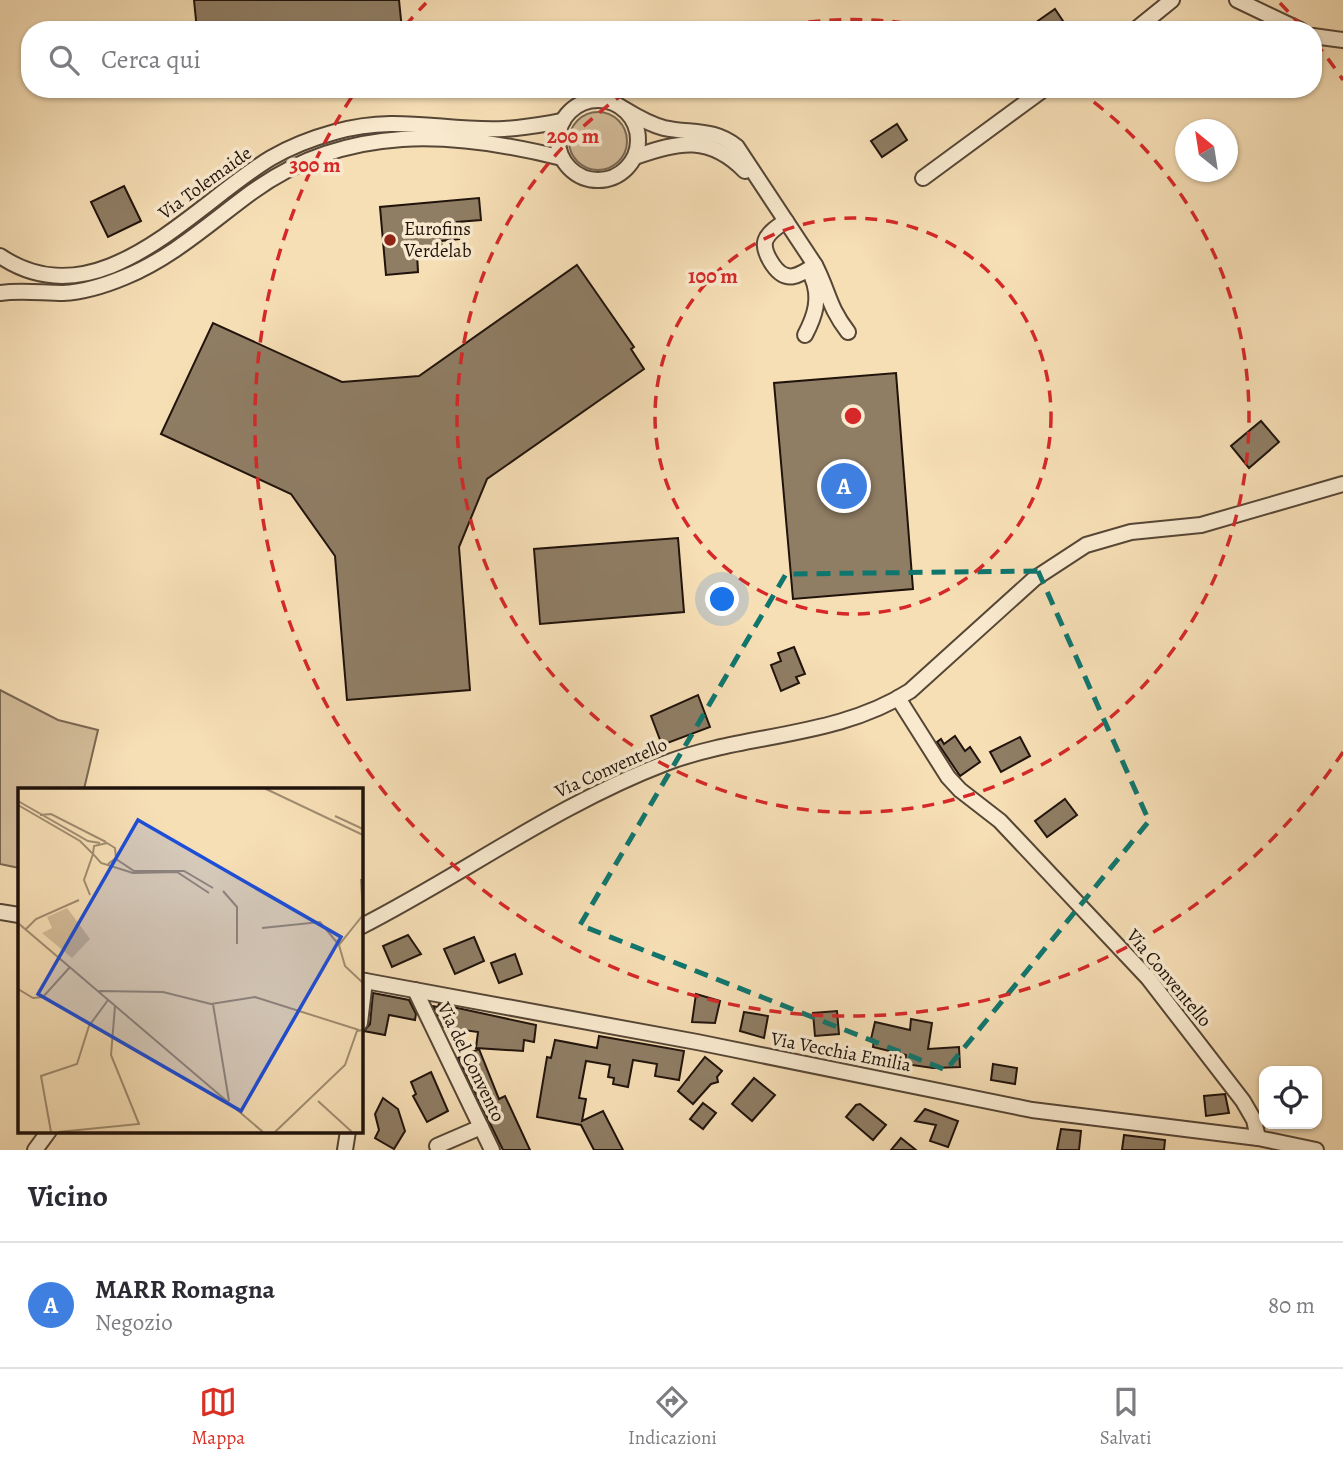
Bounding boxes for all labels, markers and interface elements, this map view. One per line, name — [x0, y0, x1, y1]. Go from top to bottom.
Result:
search box — [21, 21, 1322, 98]
icon: search — [45, 41, 83, 79]
text: Cerca qui — [101, 42, 201, 77]
north arrow — [1175, 119, 1238, 182]
text: 200 m — [547, 122, 600, 150]
street label: Via Tolemaide — [152, 140, 257, 226]
text: 300 m — [289, 151, 341, 179]
place label: Eurofins Verdelab — [403, 216, 472, 264]
marker: Eurofins Verdelab — [382, 232, 398, 248]
text: 100 m — [688, 262, 738, 290]
centre of rings — [841, 404, 865, 428]
pin: A — [821, 460, 867, 512]
your location — [705, 582, 739, 616]
street label: Via Conventello — [550, 732, 671, 805]
inset map — [18, 788, 362, 1132]
street label: Via Conventello — [1120, 923, 1218, 1032]
street label: Via del Convento — [430, 997, 511, 1126]
street label: Via Vecchia Emilia — [768, 1025, 913, 1078]
map controls — [1259, 1066, 1322, 1129]
button: locate — [1259, 1066, 1322, 1129]
text: Vicino — [28, 1176, 108, 1216]
text: MARR Romagna — [95, 1272, 275, 1307]
text: A — [44, 1290, 58, 1321]
text: 80 m — [1268, 1290, 1315, 1321]
text: Negozio — [95, 1307, 173, 1338]
tab: Mappa — [191, 1383, 245, 1451]
tab: Indicazioni — [628, 1383, 717, 1451]
tab: Salvati — [1100, 1383, 1152, 1451]

